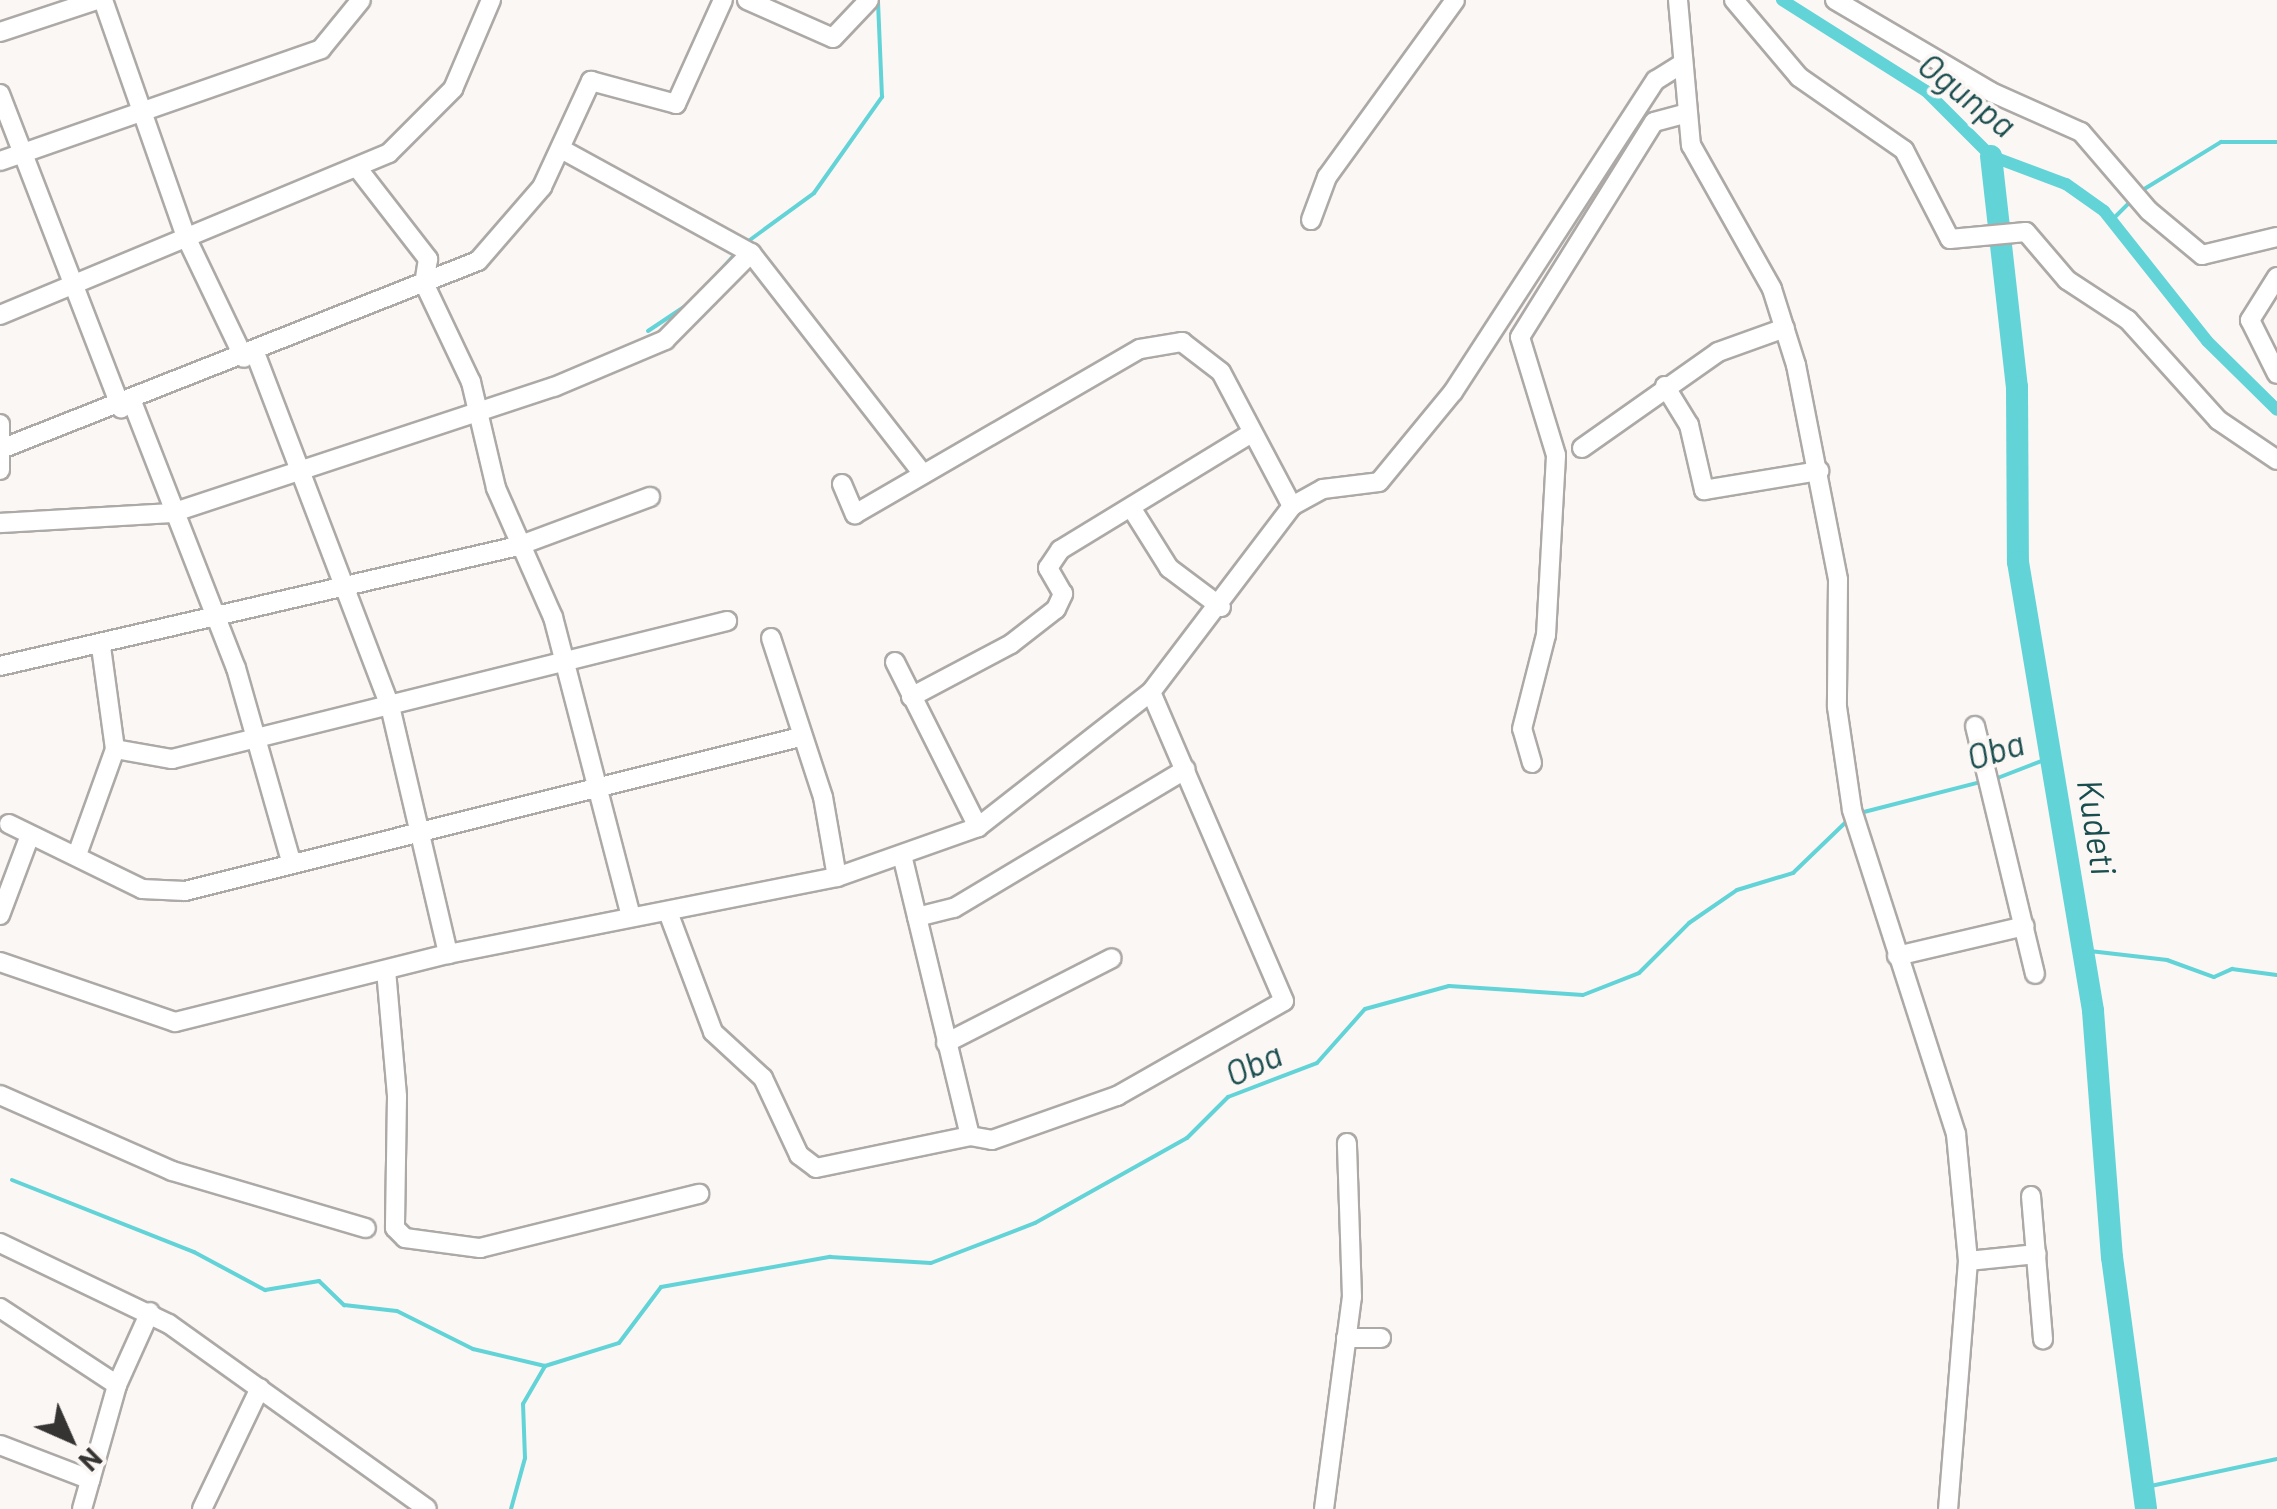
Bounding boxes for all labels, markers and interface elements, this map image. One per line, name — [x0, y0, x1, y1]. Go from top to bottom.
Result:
water label: Ogunpa — [1911, 43, 2025, 145]
water label: Oba — [1961, 720, 2029, 778]
water label: Kudeti — [2070, 776, 2126, 878]
water label: Oba — [1218, 1032, 1288, 1094]
north arrow — [20, 1389, 120, 1489]
text: N — [73, 1442, 110, 1479]

